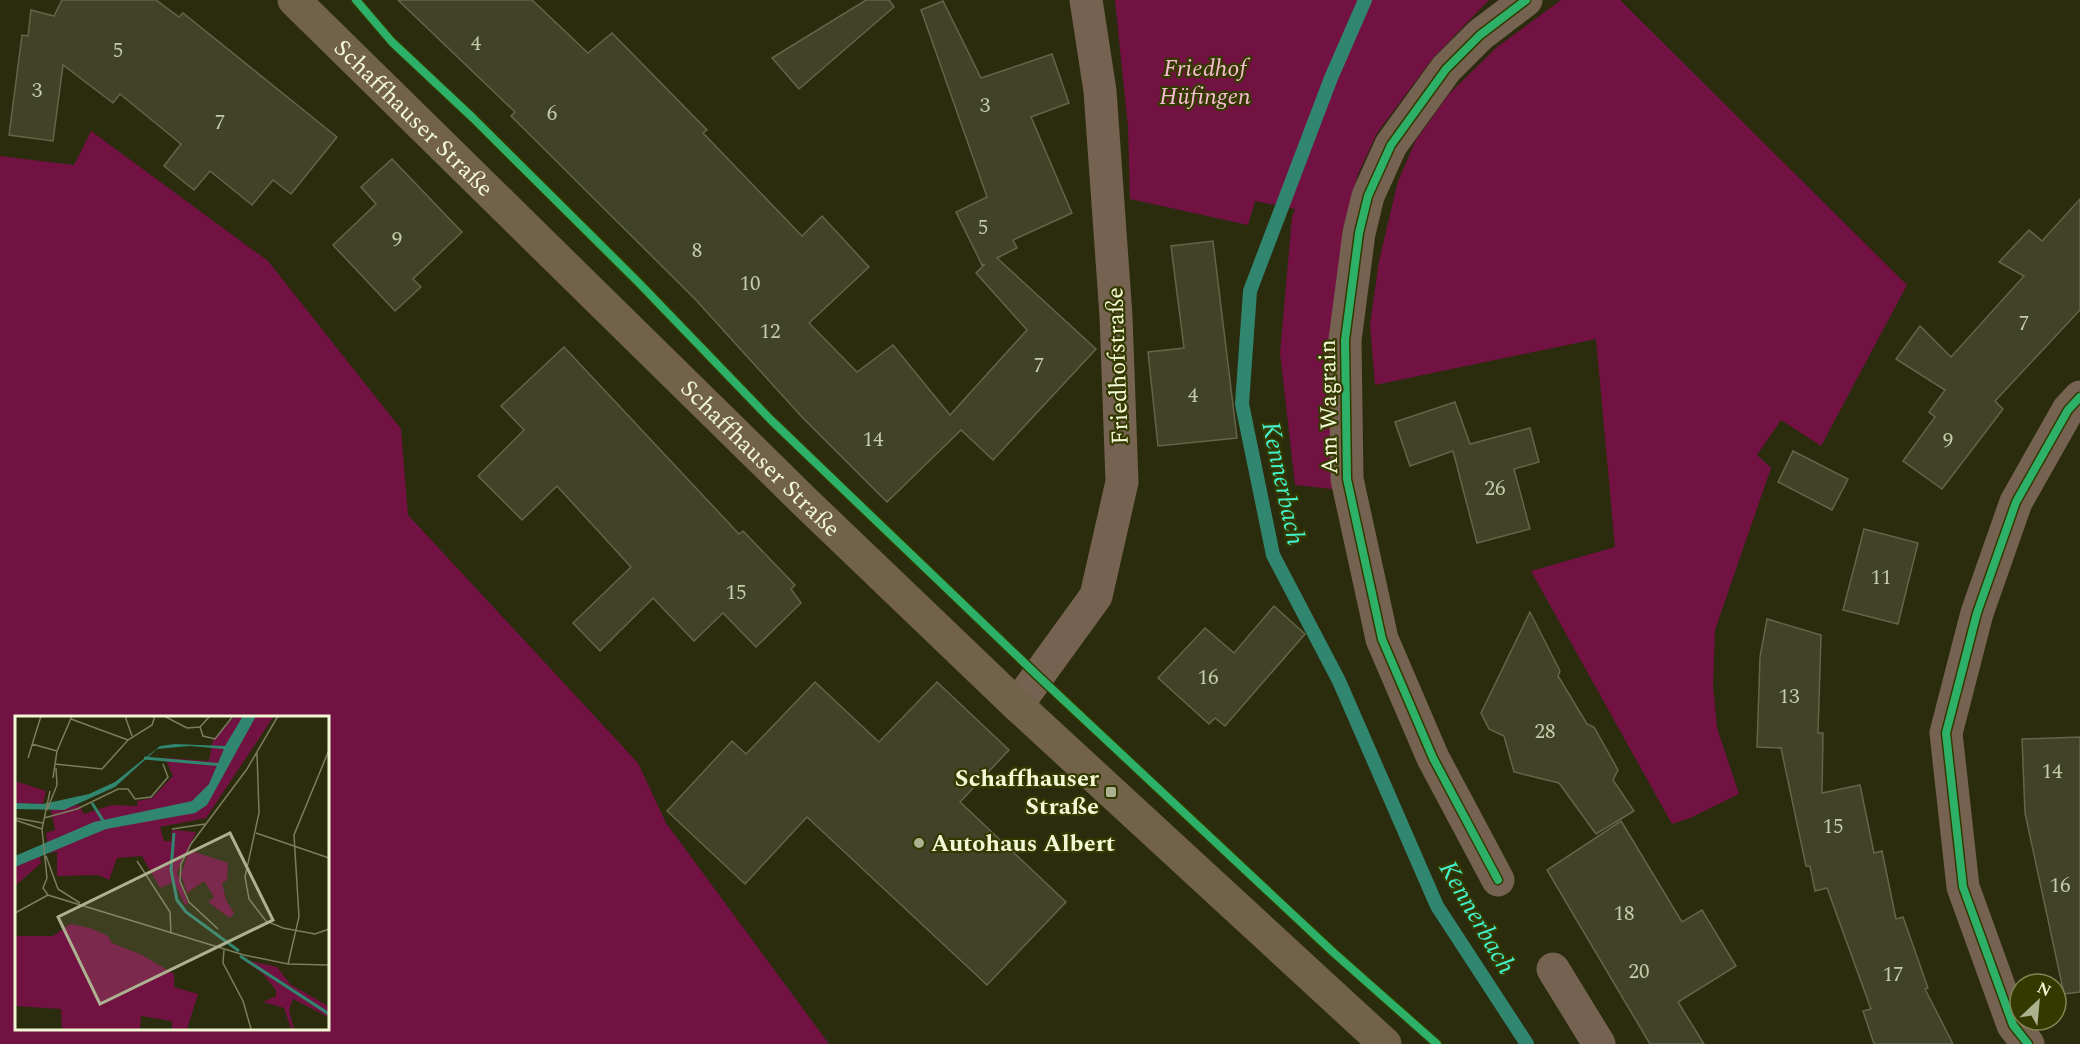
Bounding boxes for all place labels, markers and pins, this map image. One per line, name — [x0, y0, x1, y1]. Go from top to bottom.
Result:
place label: Schaffhauser Straße — [955, 761, 1100, 825]
marker: Schaffhauser Straße — [1104, 785, 1118, 799]
place label: Autohaus Albert — [931, 826, 1115, 862]
marker: Autohaus Albert — [912, 836, 926, 850]

